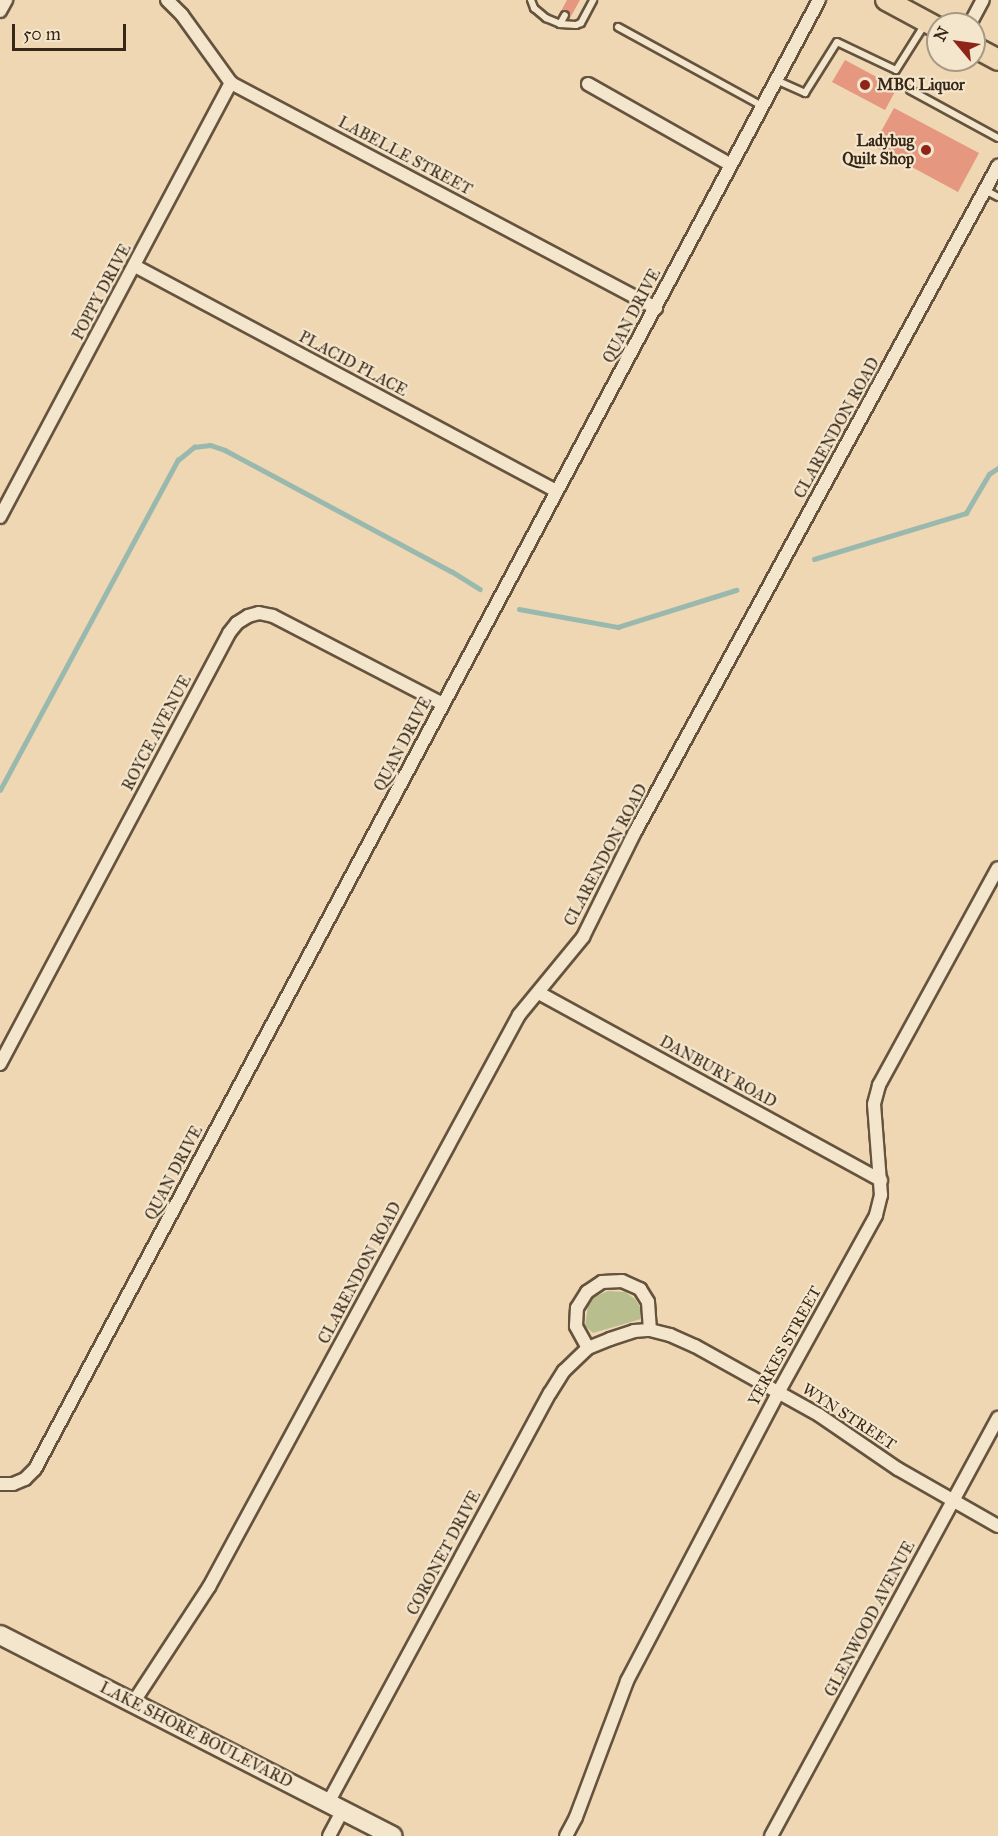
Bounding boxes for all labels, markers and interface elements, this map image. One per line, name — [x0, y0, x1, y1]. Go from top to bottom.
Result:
scale bar — [15, 12, 129, 50]
north arrow — [926, 12, 986, 72]
text: 50 m — [23, 23, 61, 45]
text: N — [930, 23, 953, 45]
place label: MBC Liquor — [877, 75, 965, 95]
marker: MBC Liquor — [858, 78, 872, 92]
street label: LABELLE STREET — [335, 113, 475, 199]
place label: Ladybug Quilt Shop — [842, 131, 914, 169]
marker: Ladybug Quilt Shop — [919, 143, 933, 157]
street label: POPPY DRIVE — [69, 241, 135, 343]
street label: QUAN DRIVE — [599, 266, 665, 366]
street label: PLACID PLACE — [296, 327, 410, 401]
street label: CLARENDON ROAD — [790, 354, 884, 502]
street label: ROYCE AVENUE — [118, 672, 196, 794]
street label: QUAN DRIVE — [370, 694, 436, 794]
street label: CLARENDON ROAD — [560, 781, 652, 929]
street label: DANBURY ROAD — [656, 1032, 780, 1112]
street label: QUAN DRIVE — [141, 1123, 207, 1223]
street label: CLARENDON ROAD — [314, 1199, 406, 1347]
street label: YERKES STREET — [744, 1283, 826, 1409]
street label: WYN STREET — [798, 1379, 900, 1455]
street label: CORONET DRIVE — [403, 1487, 485, 1619]
street label: GLENWOOD AVENUE — [821, 1538, 919, 1700]
street label: LAKE SHORE BOULEVARD — [97, 1678, 295, 1792]

